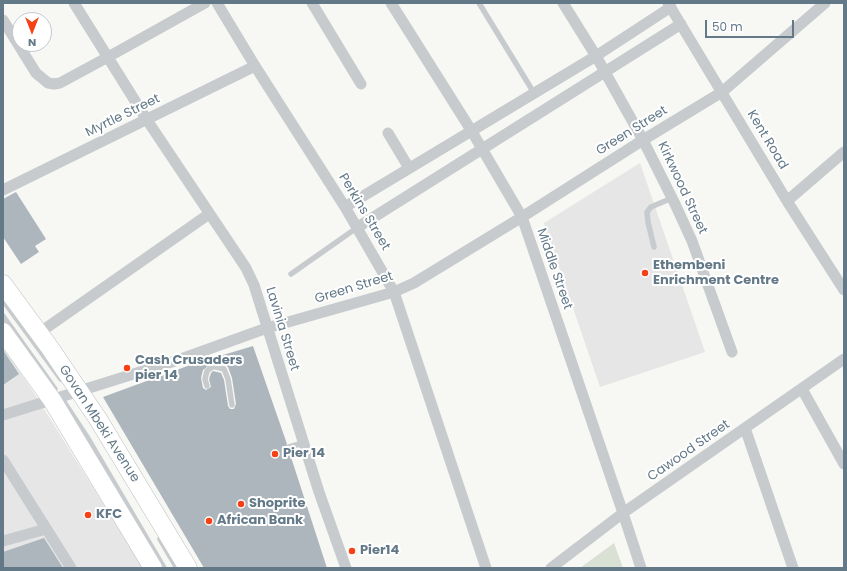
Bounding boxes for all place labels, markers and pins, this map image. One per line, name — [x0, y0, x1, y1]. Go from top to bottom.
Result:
place label: Ethembeni Enrichment Centre — [653, 258, 779, 289]
marker: Ethembeni Enrichment Centre — [640, 268, 650, 278]
place label: Cash Crusaders pier 14 — [135, 353, 242, 384]
marker: Cash Crusaders pier 14 — [122, 363, 132, 373]
place label: Pier 14 — [283, 446, 325, 462]
marker: Pier 14 — [270, 449, 280, 459]
place label: Shoprite — [249, 496, 306, 512]
marker: Shoprite — [236, 499, 246, 509]
place label: KFC — [96, 507, 122, 523]
marker: KFC — [83, 510, 93, 520]
place label: African Bank — [217, 513, 303, 529]
marker: African Bank — [204, 516, 214, 526]
place label: Pier14 — [360, 543, 399, 559]
marker: Pier14 — [347, 546, 357, 556]

